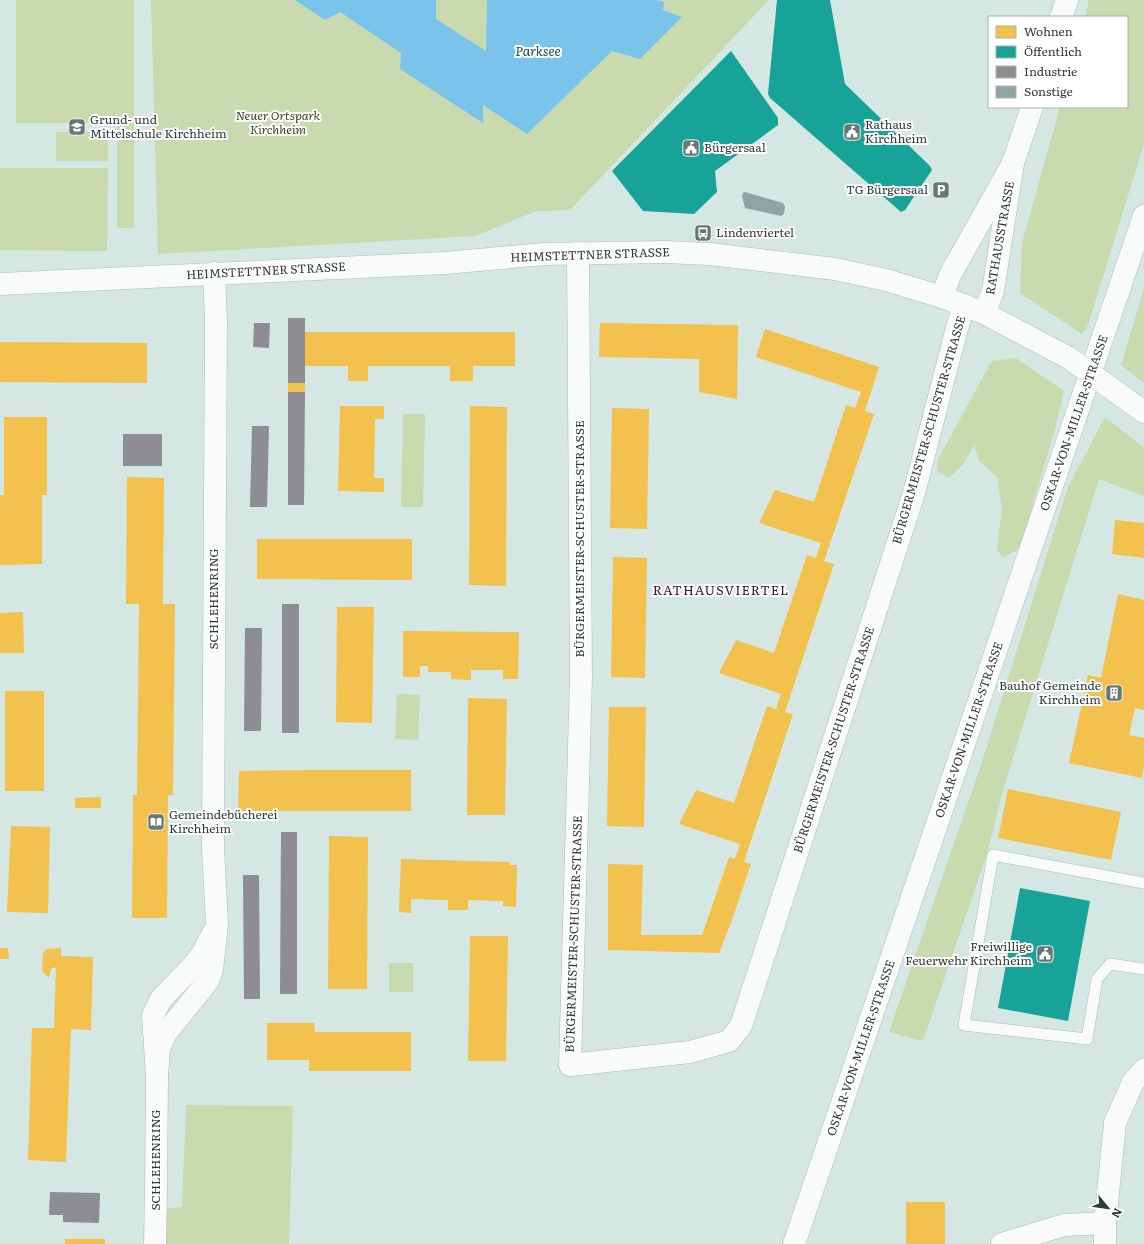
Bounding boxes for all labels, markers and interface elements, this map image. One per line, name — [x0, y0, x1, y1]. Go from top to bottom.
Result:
legend — [988, 16, 1128, 108]
text: Wohnen — [1024, 22, 1073, 40]
water label: Parksee — [515, 41, 561, 60]
text: Öffentlich — [1024, 42, 1082, 60]
text: Industrie — [1024, 62, 1077, 80]
text: Sonstige — [1024, 82, 1073, 100]
park label: Neuer Ortspark Kirchheim — [236, 106, 321, 138]
place label: Grund- und Mittelschule Kirchheim — [90, 110, 227, 142]
place label: Rathaus Kirchheim — [865, 115, 928, 147]
school or university icon: Grund- und Mittelschule Kirchheim — [67, 117, 87, 137]
public building icon: Rathaus Kirchheim — [842, 122, 862, 142]
public building icon: Bürgersaal — [681, 138, 701, 158]
place label: Bürgersaal — [704, 138, 766, 156]
street label: RATHAUSSTRASSE — [980, 179, 1018, 296]
place label: TG Bürgersaal — [846, 180, 928, 198]
parking icon: TG Bürgersaal — [931, 180, 951, 200]
bus stop icon: Lindenviertel — [693, 223, 713, 243]
place label: Lindenviertel — [716, 223, 794, 241]
street label: HEIMSTETTNER STRASSE — [510, 242, 670, 266]
street label: HEIMSTETTNER STRASSE — [186, 257, 346, 283]
street label: BÜRGERMEISTER-SCHUSTER-STRASSE — [887, 313, 969, 546]
street label: OSKAR-VON-MILLER-STRASSE — [1034, 332, 1112, 513]
street label: BÜRGERMEISTER-SCHUSTER-STRASSE — [570, 420, 588, 658]
street label: SCHLEHENRING — [204, 548, 222, 650]
district label: RATHAUSVIERTEL — [653, 580, 789, 599]
street label: BÜRGERMEISTER-SCHUSTER-STRASSE — [788, 624, 878, 855]
street label: OSKAR-VON-MILLER-STRASSE — [929, 639, 1007, 820]
place label: Bauhof Gemeinde Kirchheim — [999, 676, 1101, 708]
building icon: Bauhof Gemeinde Kirchheim — [1104, 683, 1124, 703]
place label: Gemeindebücherei Kirchheim — [169, 805, 277, 837]
library icon: Gemeindebücherei Kirchheim — [146, 812, 166, 832]
street label: BÜRGERMEISTER-SCHUSTER-STRASSE — [560, 815, 586, 1053]
place label: Freiwillige Feuerwehr Kirchheim — [905, 937, 1032, 969]
public building icon: Freiwillige Feuerwehr Kirchheim — [1035, 944, 1055, 964]
street label: OSKAR-VON-MILLER-STRASSE — [821, 957, 899, 1138]
street label: SCHLEHENRING — [146, 1109, 164, 1211]
north arrow — [1088, 1188, 1128, 1228]
text: N — [1108, 1205, 1127, 1221]

